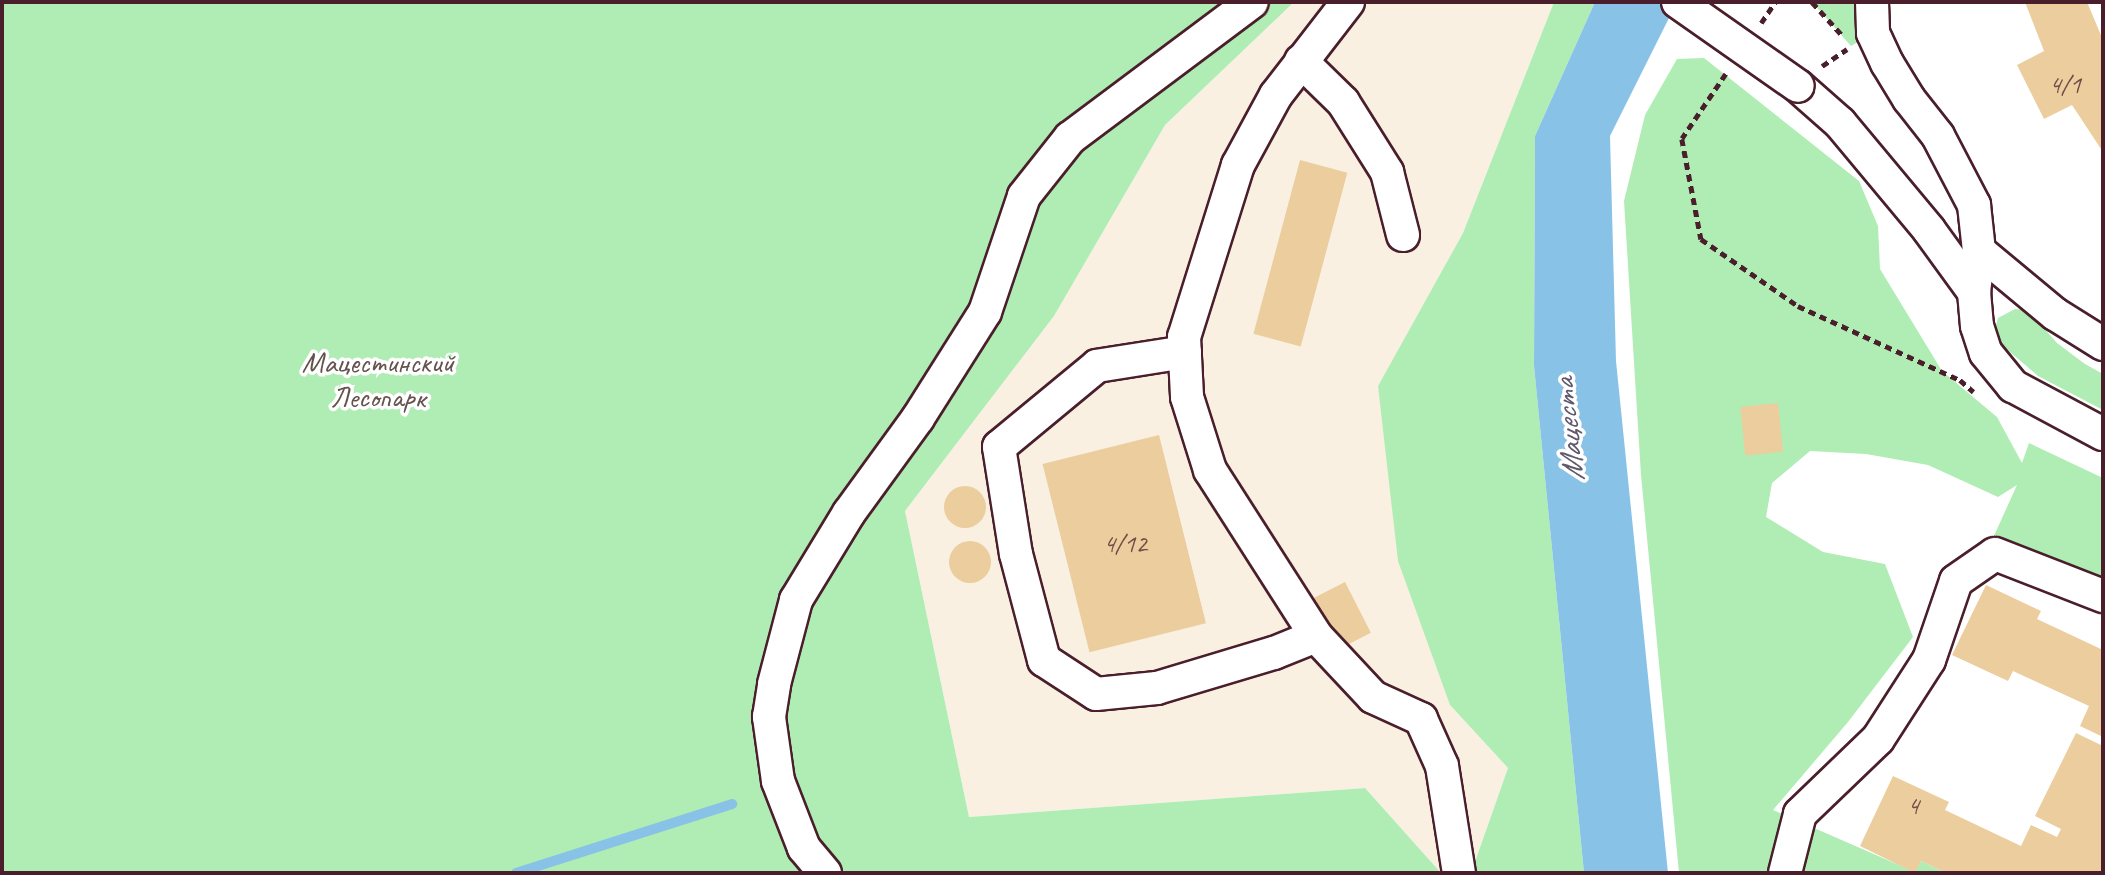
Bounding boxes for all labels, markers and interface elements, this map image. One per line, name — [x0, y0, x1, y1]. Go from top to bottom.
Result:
house number: 4/1 — [2049, 69, 2081, 101]
park label: Мацестинский Лесопарк — [302, 344, 454, 414]
water label: Мацеста — [1545, 377, 1593, 483]
house number: 4/12 — [1103, 528, 1147, 560]
house number: 4 — [1907, 790, 1919, 822]

